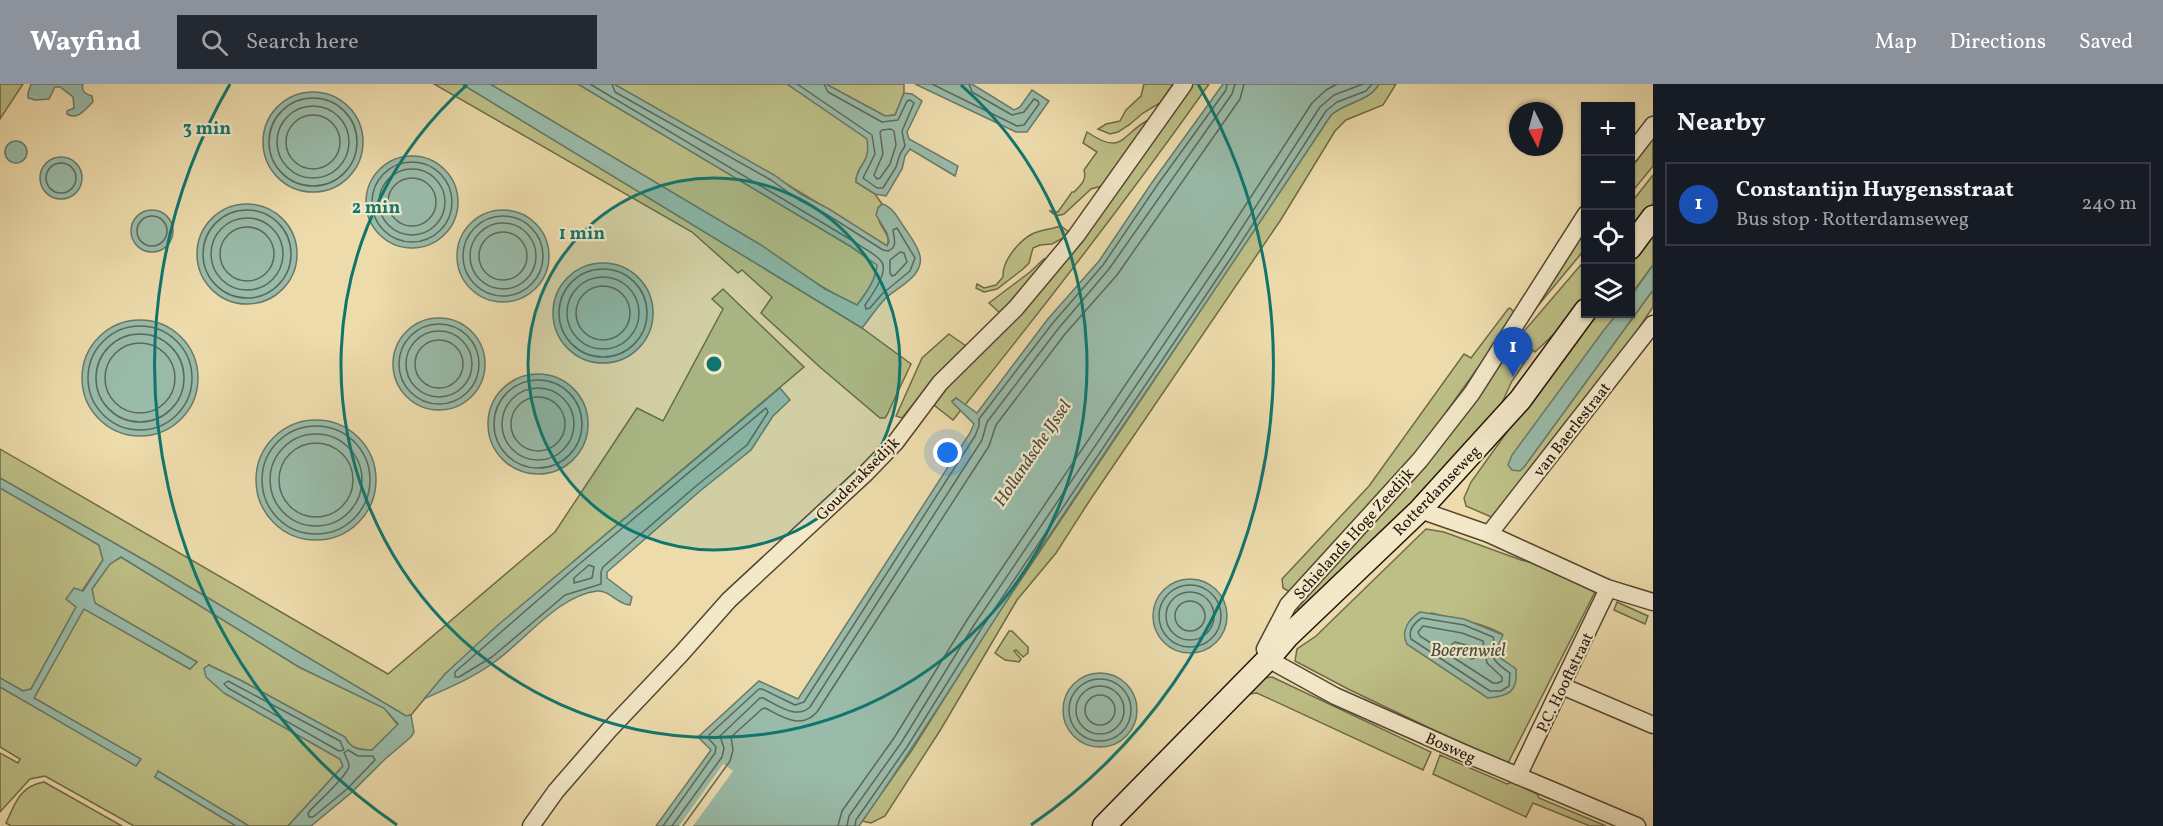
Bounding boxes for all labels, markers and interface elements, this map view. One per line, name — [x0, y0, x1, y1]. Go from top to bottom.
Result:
search box — [177, 15, 597, 69]
text: Wayfind — [30, 23, 141, 62]
icon: search — [198, 26, 231, 59]
text: Search here — [246, 27, 359, 58]
text: Map — [1875, 28, 1917, 57]
text: Directions — [1950, 28, 2046, 57]
text: Saved — [2079, 28, 2133, 57]
north arrow — [1509, 102, 1563, 156]
map controls — [1581, 102, 1635, 318]
button: + — [1581, 102, 1635, 156]
text: Nearby — [1677, 105, 1766, 141]
text: 3 min — [183, 117, 231, 142]
button: − — [1581, 156, 1635, 210]
text: Constantijn Huygensstraat — [1736, 175, 2014, 206]
text: 1 — [1694, 190, 1703, 218]
text: 240 m — [2082, 190, 2137, 218]
text: 2 min — [352, 196, 400, 221]
text: Bus stop · Rotterdamseweg — [1736, 206, 1969, 234]
button: locate — [1581, 210, 1635, 264]
text: 1 min — [559, 222, 605, 247]
button: layers — [1581, 264, 1635, 318]
pin: 1 — [1494, 328, 1532, 377]
centre of rings — [704, 354, 724, 374]
street label: van Baerlestraat — [1529, 378, 1617, 482]
water label: Hollandsche IJssel — [988, 395, 1078, 512]
street label: Gouderaksedijk — [812, 432, 905, 526]
your location — [933, 438, 962, 467]
street label: Rotterdamseweg — [1389, 441, 1486, 541]
street label: Schielands Hoge Zeedijk — [1289, 463, 1420, 605]
street label: P.C. Hooftstraat — [1532, 629, 1600, 737]
water label: Boerenwiel — [1430, 639, 1506, 664]
street label: Bosweg — [1422, 728, 1479, 770]

